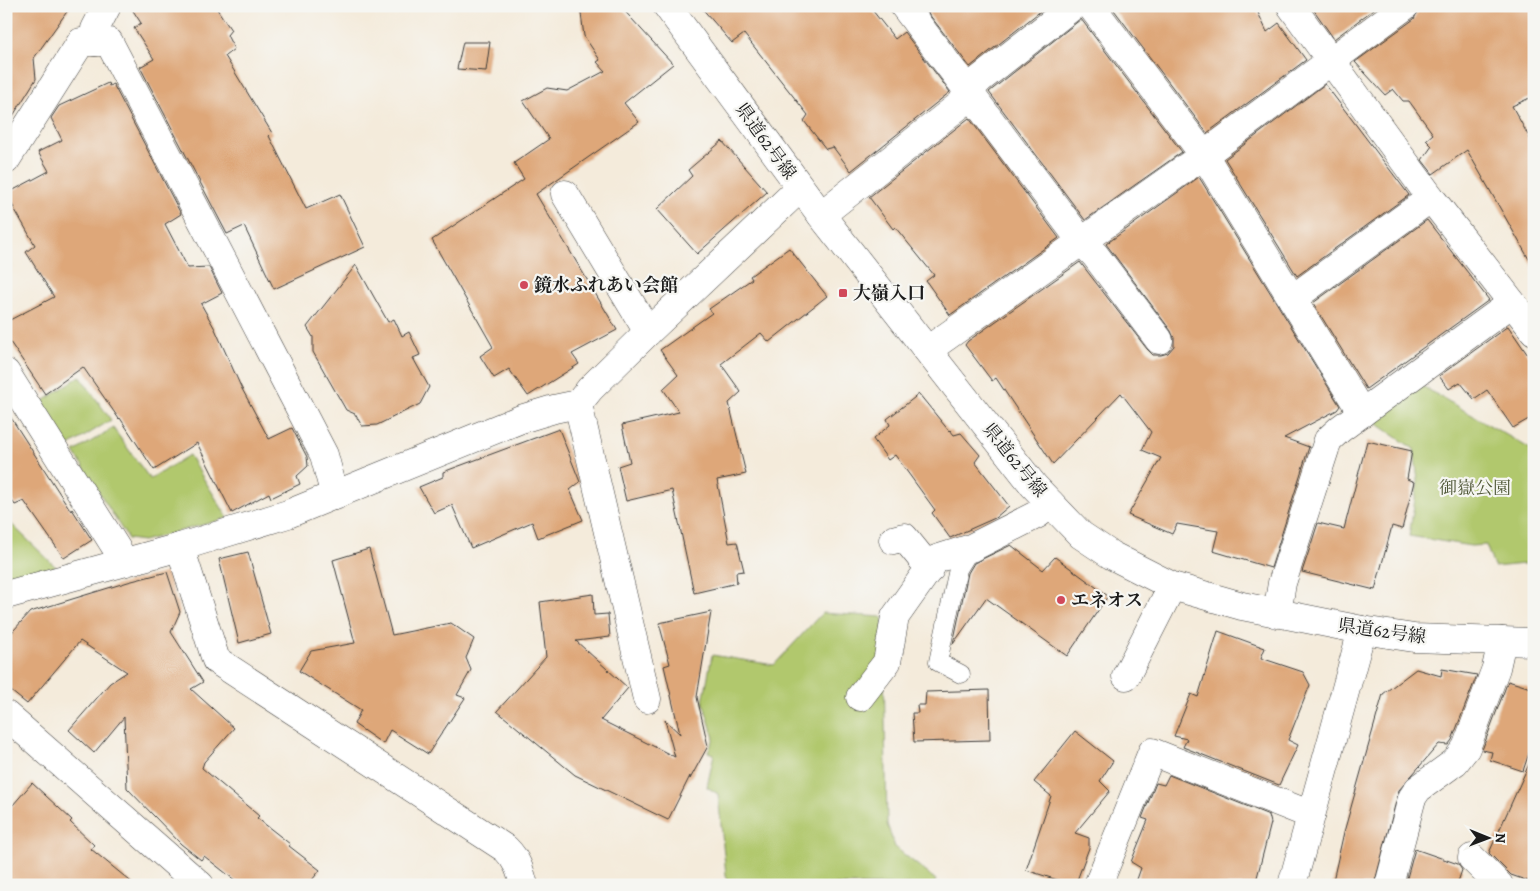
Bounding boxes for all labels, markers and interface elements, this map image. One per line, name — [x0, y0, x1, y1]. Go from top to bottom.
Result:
street label: 県道62号線 — [730, 98, 802, 184]
place label: 鏡水ふれあい会館 — [534, 273, 678, 297]
marker: 鏡水ふれあい会館 — [518, 279, 530, 291]
place label: 大嶺入口 — [853, 281, 925, 305]
marker: 大嶺入口 — [837, 287, 849, 299]
street label: 県道62号線 — [978, 418, 1052, 502]
park label: 御嶽公園 — [1439, 476, 1511, 500]
place label: エネオス — [1071, 588, 1143, 612]
marker: エネオス — [1055, 594, 1067, 606]
street label: 県道62号線 — [1336, 613, 1428, 649]
north arrow — [1462, 814, 1512, 864]
text: N — [1491, 833, 1510, 843]

